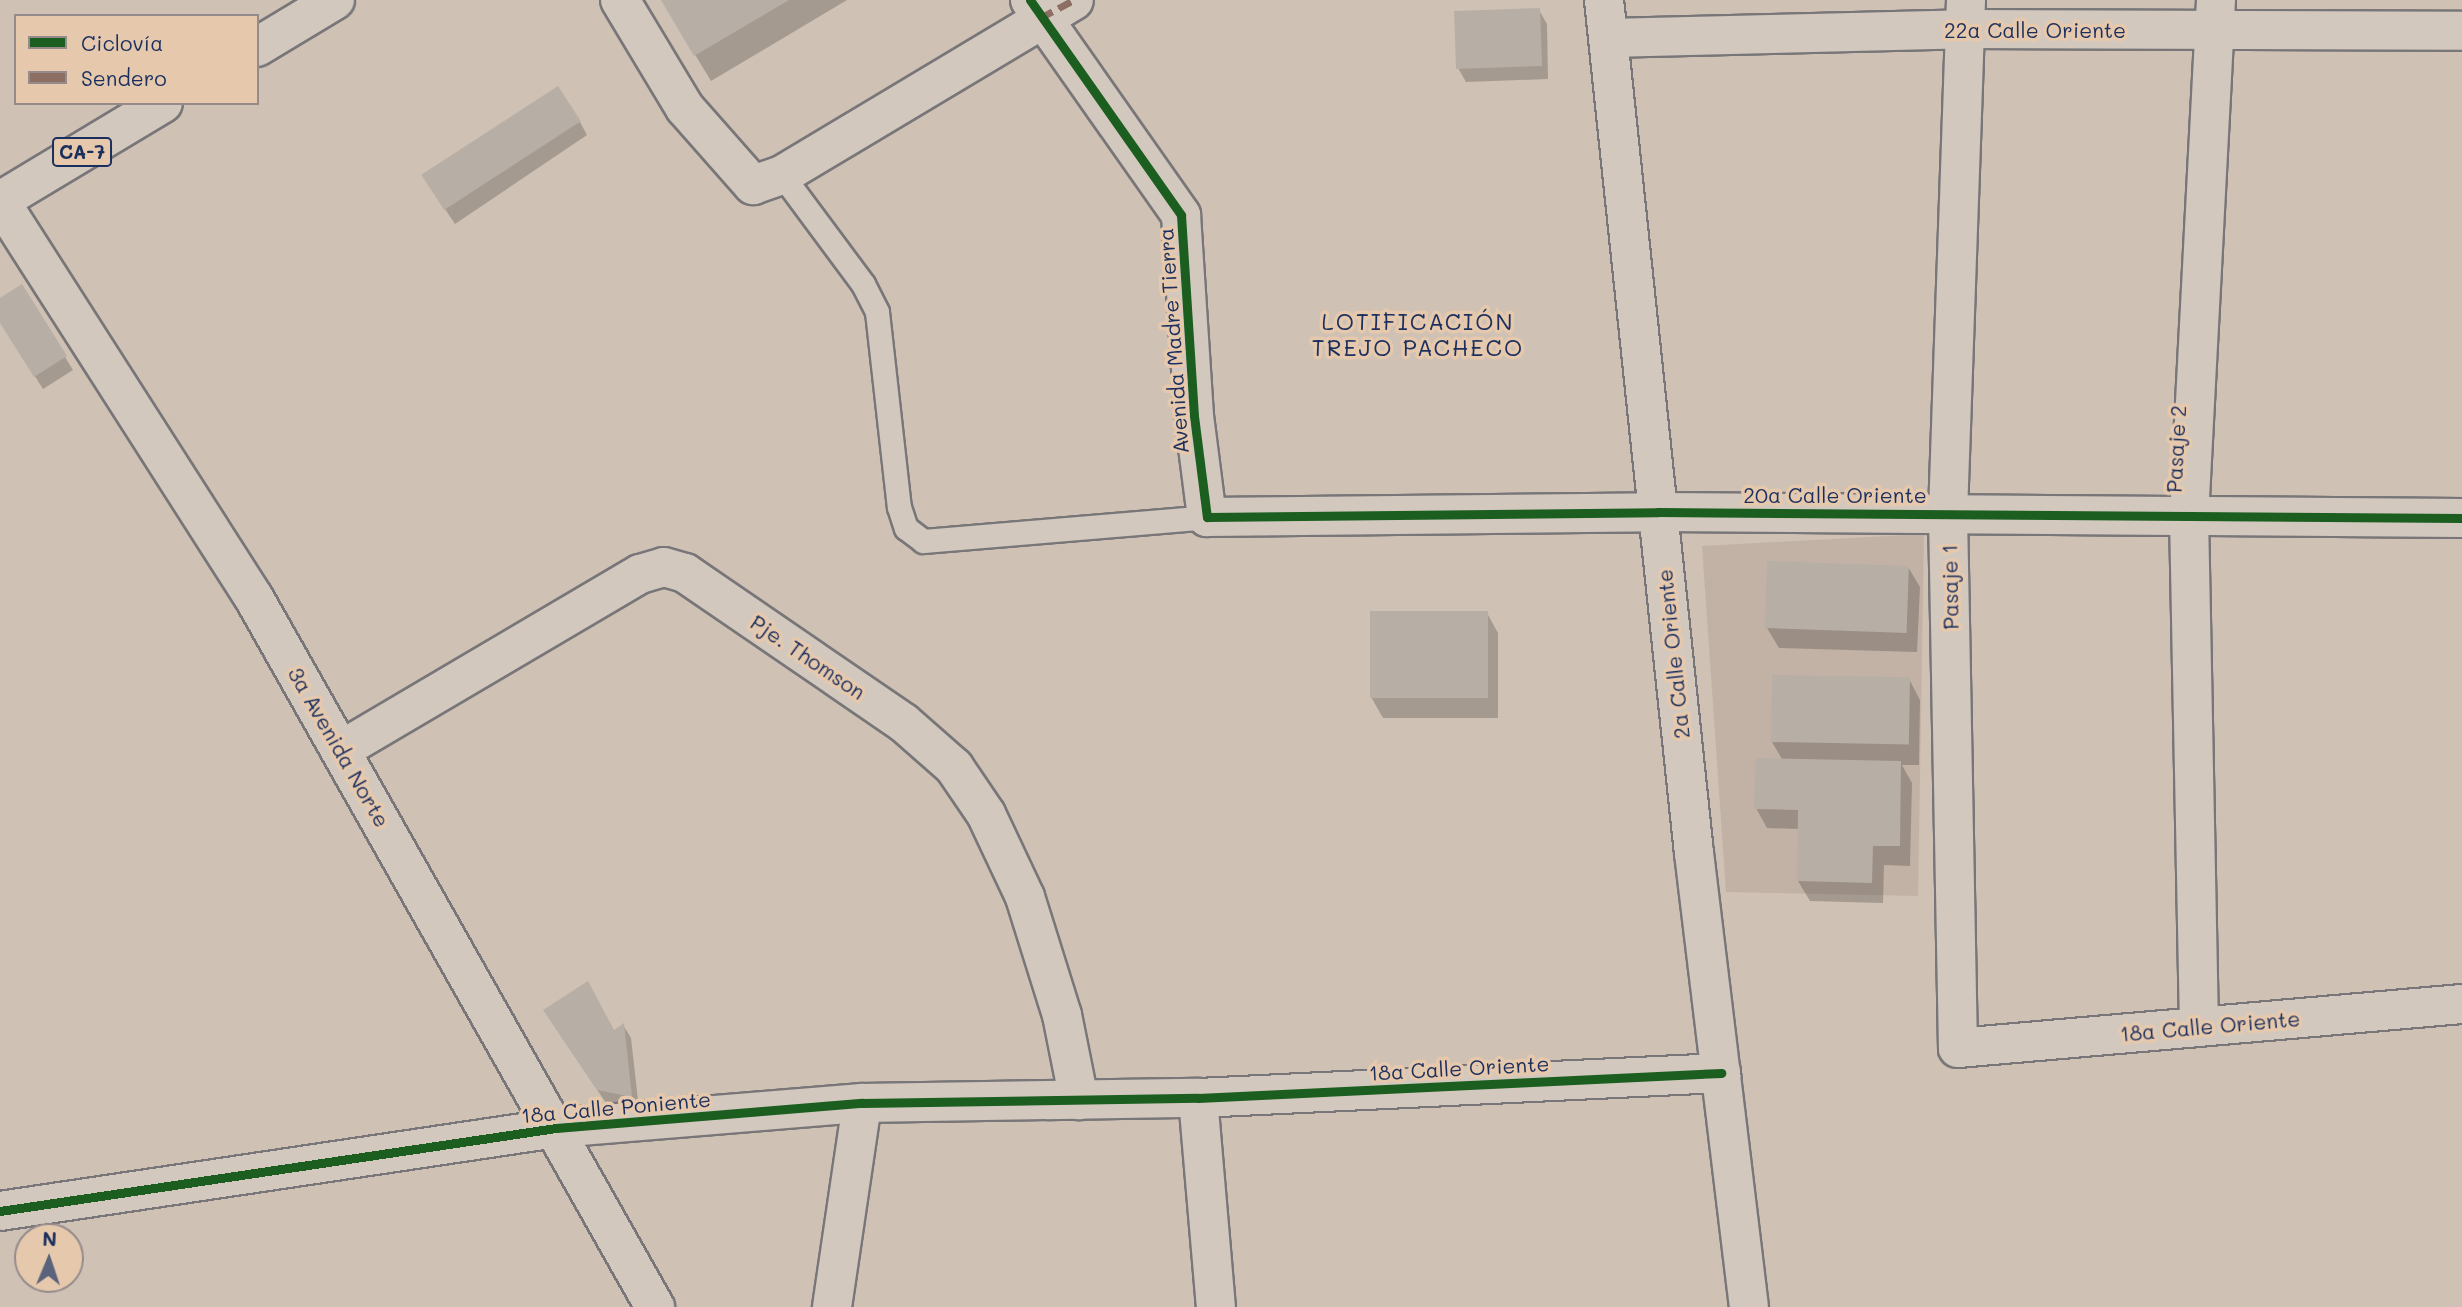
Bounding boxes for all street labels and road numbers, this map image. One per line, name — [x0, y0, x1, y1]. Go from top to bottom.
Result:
street label: 22a Calle Oriente — [1944, 17, 2126, 43]
road number: CA-7 — [50, 136, 114, 168]
street label: Avenida Madre Tierra — [1153, 227, 1193, 455]
street label: Pasaje 2 — [2161, 405, 2191, 493]
street label: 20a Calle Oriente — [1743, 482, 1927, 508]
street label: Pasaje 1 — [1937, 544, 1963, 630]
street label: 2a Calle Oriente — [1652, 568, 1694, 740]
street label: Pje. Thomson — [746, 609, 870, 705]
street label: 3a Avenida Norte — [283, 663, 395, 831]
street label: 18a Calle Oriente — [2119, 1006, 2301, 1046]
street label: 18a Calle Oriente — [1368, 1051, 1550, 1085]
street label: 18a Calle Poniente — [520, 1086, 712, 1128]

